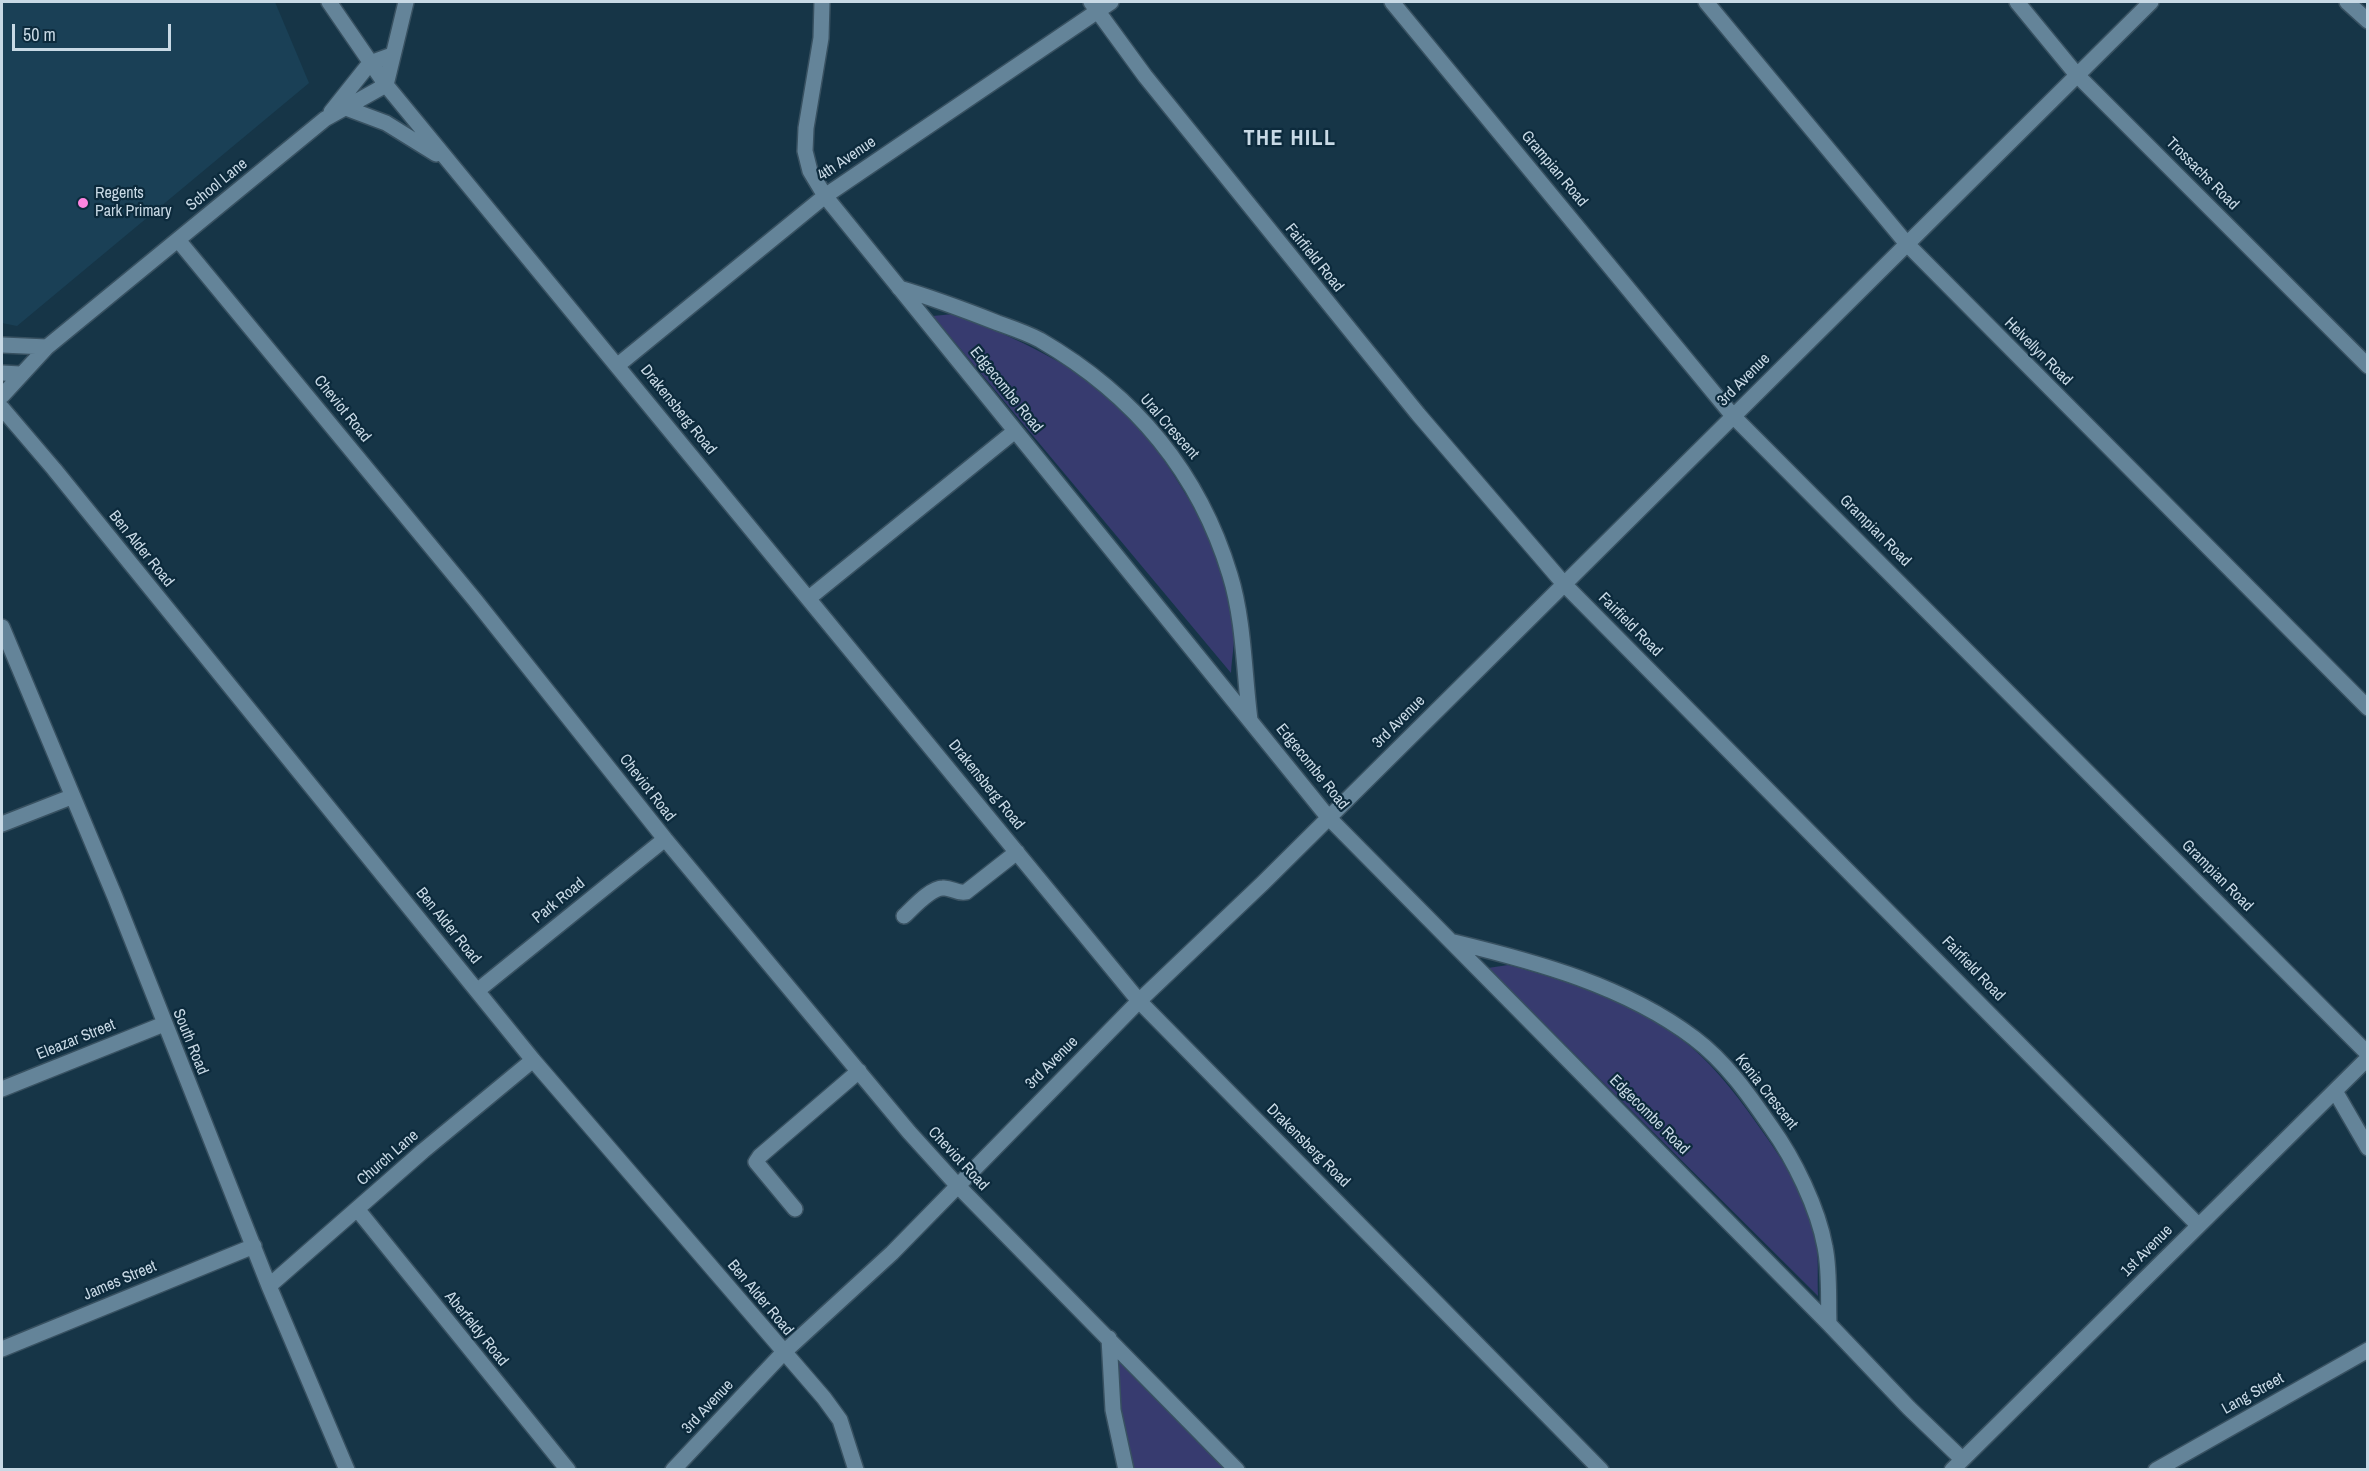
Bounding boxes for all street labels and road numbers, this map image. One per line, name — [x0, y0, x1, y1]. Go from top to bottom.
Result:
street label: Grampian Road — [1517, 127, 1591, 211]
street label: 4th Avenue — [814, 133, 880, 185]
street label: Trossachs Road — [2162, 134, 2242, 214]
street label: School Lane — [183, 155, 251, 215]
street label: Fairfield Road — [1281, 220, 1347, 296]
street label: Helvellyn Road — [2000, 314, 2076, 390]
street label: Edgecombe Road — [965, 343, 1047, 437]
street label: 3rd Avenue — [1714, 350, 1774, 410]
street label: Drakensberg Road — [636, 361, 720, 459]
street label: Cheviot Road — [309, 372, 375, 446]
street label: Ural Crescent — [1135, 390, 1203, 464]
street label: Grampian Road — [1835, 491, 1915, 571]
street label: Ben Alder Road — [104, 507, 178, 591]
street label: Fairfield Road — [1594, 589, 1666, 661]
street label: 3rd Avenue — [1369, 692, 1429, 752]
street label: Edgecombe Road — [1271, 720, 1353, 814]
street label: Drakensberg Road — [944, 736, 1028, 834]
street label: Cheviot Road — [615, 750, 679, 826]
street label: Grampian Road — [2177, 836, 2257, 916]
street label: Park Road — [529, 874, 589, 928]
street label: Ben Alder Road — [411, 884, 485, 968]
street label: Fairfield Road — [1937, 933, 2009, 1005]
street label: South Road — [168, 1006, 212, 1078]
street label: Eleazar Street — [34, 1016, 118, 1064]
street label: 3rd Avenue — [1022, 1033, 1082, 1093]
street label: Kenia Crescent — [1731, 1050, 1801, 1134]
street label: Edgecombe Road — [1605, 1071, 1693, 1159]
street label: Drakensberg Road — [1262, 1100, 1354, 1192]
street label: Cheviot Road — [924, 1123, 992, 1195]
street label: Church Lane — [353, 1126, 423, 1190]
street label: 1st Avenue — [2117, 1221, 2177, 1281]
street label: Ben Alder Road — [723, 1256, 797, 1340]
street label: James Street — [81, 1257, 159, 1305]
street label: Aberfeldy Road — [440, 1288, 512, 1370]
street label: Lang Street — [2219, 1369, 2287, 1419]
street label: 3rd Avenue — [678, 1376, 738, 1438]

